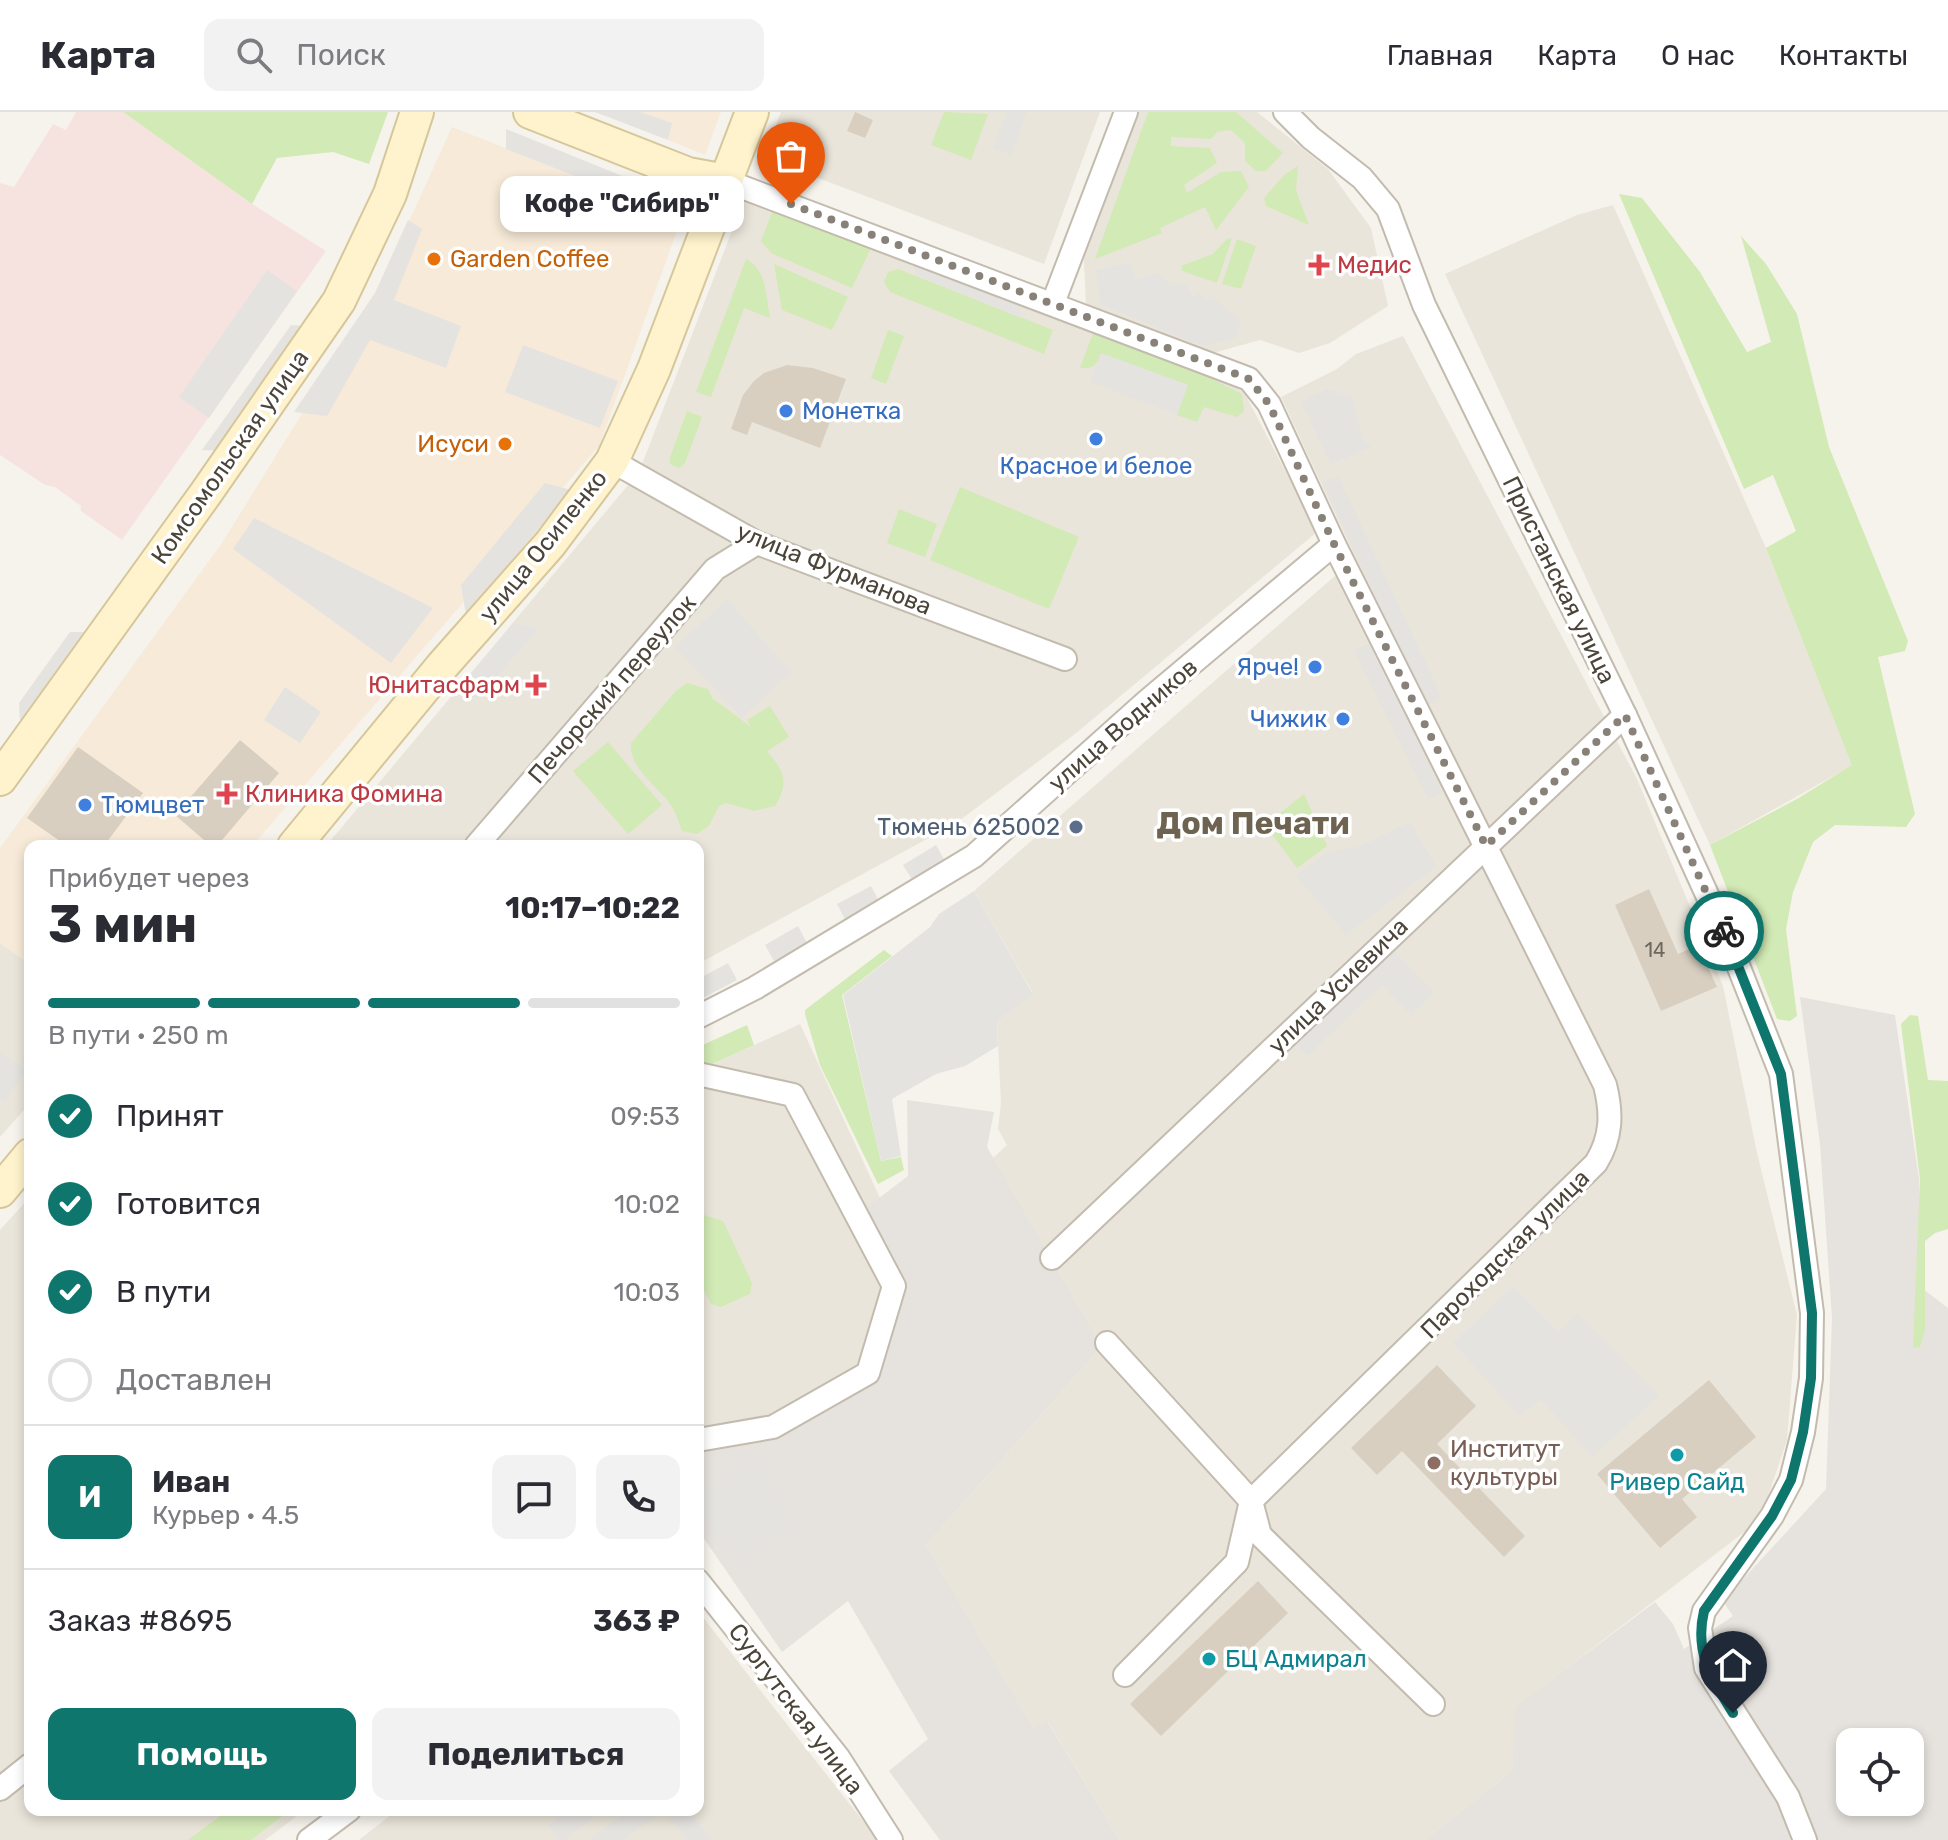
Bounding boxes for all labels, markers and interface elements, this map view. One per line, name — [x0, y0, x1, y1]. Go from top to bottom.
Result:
search box — [204, 19, 764, 91]
text: Карта — [40, 32, 156, 78]
icon: search — [232, 33, 276, 77]
text: Поиск — [296, 37, 386, 73]
text: Главная — [1387, 39, 1493, 72]
text: Карта — [1537, 39, 1617, 72]
text: О нас — [1661, 39, 1735, 72]
text: Контакты — [1779, 39, 1908, 72]
pin — [757, 122, 825, 204]
icon: bag — [769, 134, 813, 178]
callout: Кофе "Сибирь" — [499, 176, 743, 232]
text: Кофе "Сибирь" — [524, 188, 720, 219]
place label: Garden Coffee — [450, 245, 609, 273]
marker: Garden Coffee — [425, 250, 443, 268]
place label: Медис — [1337, 251, 1412, 279]
marker: Медис — [1308, 254, 1330, 276]
street label: Комсомольская улица — [145, 345, 315, 569]
place label: Монетка — [802, 397, 901, 425]
marker: Монетка — [777, 402, 795, 420]
place label: Исуси — [417, 430, 489, 458]
marker: Красное и белое — [1087, 430, 1105, 448]
marker: Исуси — [496, 435, 514, 453]
place label: Красное и белое — [1000, 452, 1192, 480]
street label: улица Осипенко — [473, 464, 613, 628]
street label: Пристанская улица — [1497, 472, 1621, 688]
street label: улица Фурманова — [732, 517, 936, 621]
street label: Печорский переулок — [522, 589, 702, 789]
street label: улица Водников — [1043, 653, 1203, 797]
place label: Ярче! — [1236, 653, 1299, 681]
marker: Ярче! — [1306, 658, 1324, 676]
place label: Юнитасфарм — [368, 671, 520, 699]
marker: Юнитасфарм — [527, 676, 545, 694]
place label: Чижик — [1250, 705, 1327, 733]
marker: Чижик — [1334, 710, 1352, 728]
place label: Клиника Фомина — [245, 780, 443, 808]
marker: Клиника Фомина — [216, 783, 238, 805]
place label: Тюмцвет — [101, 791, 204, 819]
marker: Тюмцвет — [76, 796, 94, 814]
district label: Дом Печати — [1156, 804, 1350, 842]
place label: Тюмень 625002 — [877, 813, 1060, 841]
marker: Тюмень 625002 — [1067, 818, 1085, 836]
text: Прибудет через — [48, 863, 249, 894]
text: 10:17–10:22 — [505, 890, 680, 926]
courier — [1684, 891, 1764, 971]
text: 3 мин — [48, 893, 197, 955]
icon: bike — [1702, 909, 1746, 953]
street label: улица Усиевича — [1262, 912, 1414, 1060]
house number: 14 — [1645, 938, 1665, 962]
text: В пути · 250 m — [48, 1020, 229, 1051]
icon: check — [48, 1094, 92, 1138]
text: Принят — [116, 1098, 224, 1134]
text: 09:53 — [610, 1101, 680, 1132]
street label: Пароходская улица — [1415, 1164, 1595, 1344]
icon: check — [48, 1182, 92, 1226]
text: Готовится — [116, 1186, 261, 1222]
text: 10:02 — [614, 1189, 680, 1220]
icon: check — [48, 1270, 92, 1314]
text: В пути — [116, 1274, 211, 1310]
text: 10:03 — [614, 1277, 680, 1308]
text: Доставлен — [116, 1362, 272, 1398]
place label: Институт культуры — [1450, 1435, 1560, 1491]
marker: Ривер Сайд — [1668, 1446, 1686, 1464]
marker: Институт культуры — [1425, 1454, 1443, 1472]
button: chat — [492, 1455, 576, 1539]
button: phone — [596, 1455, 680, 1539]
text: Иван — [152, 1464, 230, 1500]
place label: Ривер Сайд — [1609, 1468, 1745, 1496]
text: И — [78, 1479, 102, 1515]
text: Курьер · 4.5 — [152, 1500, 299, 1531]
text: Заказ #8695 — [48, 1603, 232, 1639]
text: 363 ₽ — [593, 1603, 680, 1639]
street label: Сургутская улица — [723, 1618, 869, 1800]
pin — [1699, 1631, 1767, 1713]
icon: home — [1711, 1643, 1755, 1687]
place label: БЦ Адмирал — [1225, 1645, 1367, 1673]
marker: БЦ Адмирал — [1200, 1650, 1218, 1668]
button: Помощь — [48, 1708, 356, 1800]
button: Поделиться — [372, 1708, 680, 1800]
map controls — [1836, 1728, 1924, 1816]
button: locate — [1836, 1728, 1924, 1816]

